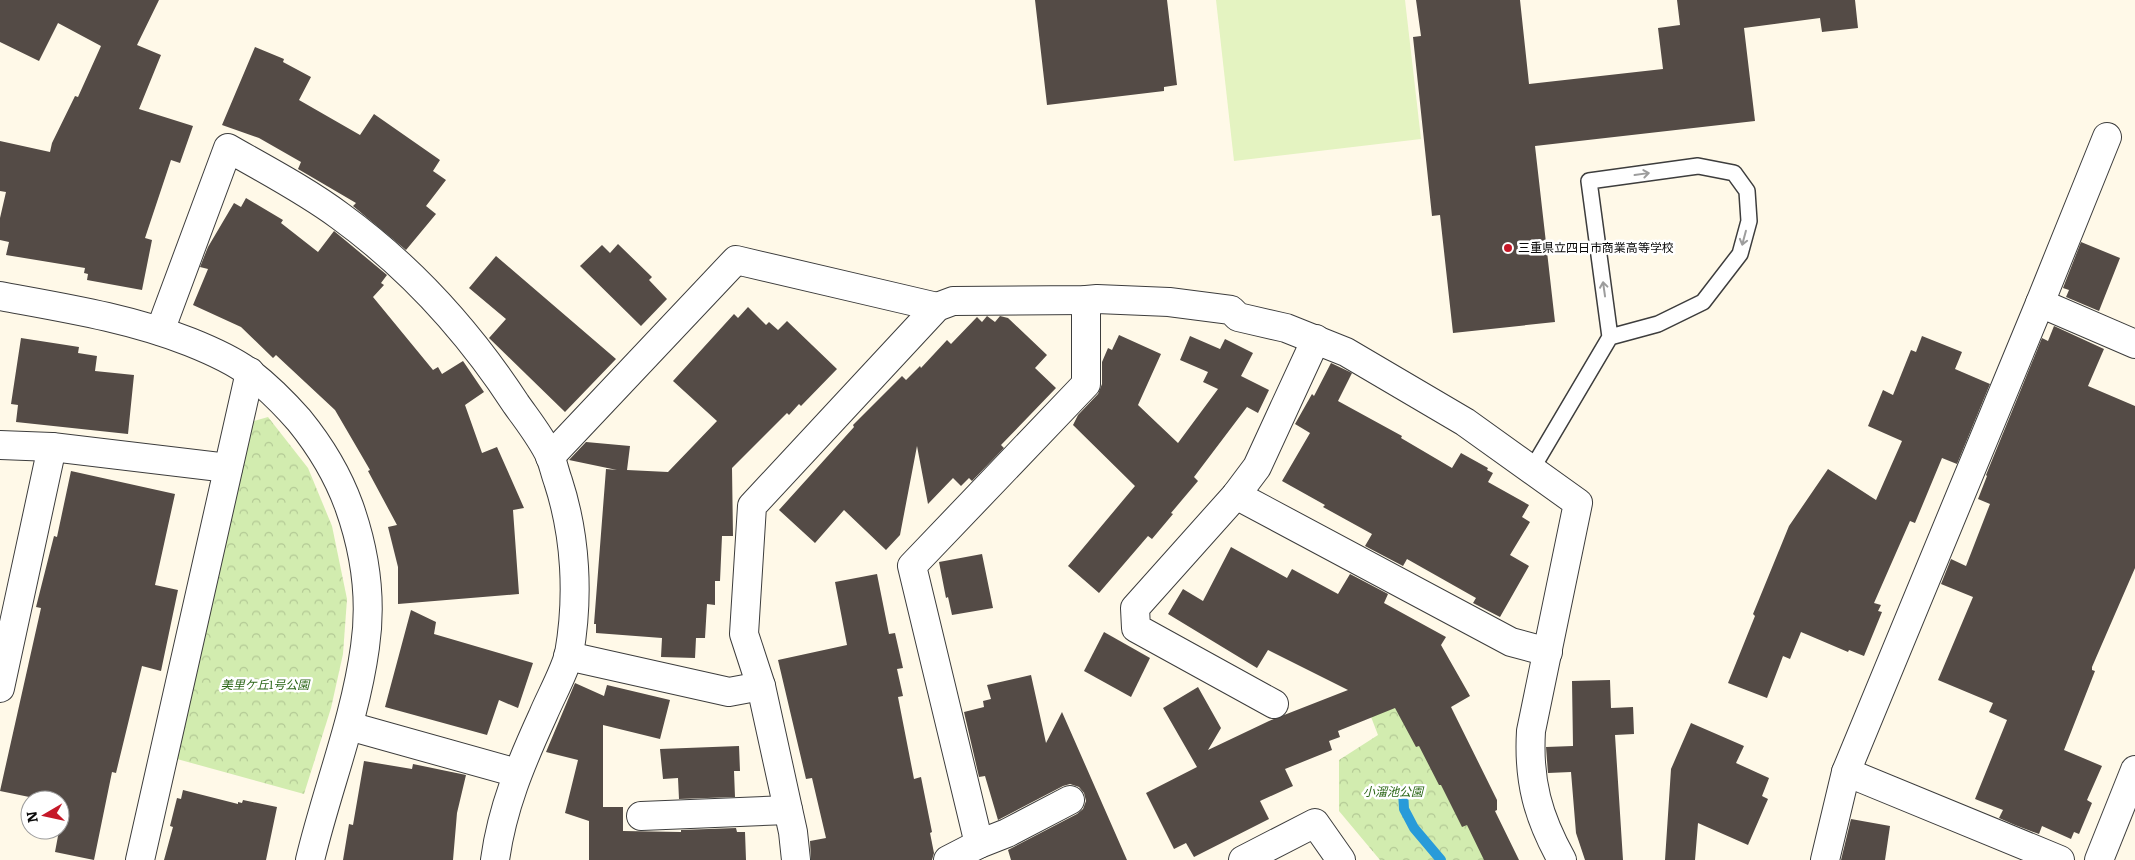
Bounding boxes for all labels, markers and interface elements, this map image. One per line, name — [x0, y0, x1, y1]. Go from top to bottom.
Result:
one-way arrow — [1634, 169, 1650, 179]
one-way arrow — [1739, 229, 1749, 245]
place label: 三重県立四日市商業高等学校 — [1518, 238, 1674, 256]
marker: 三重県立四日市商業高等学校 — [1502, 242, 1514, 254]
one-way arrow — [1599, 281, 1609, 297]
park label: 美里ケ丘1号公園 — [221, 675, 311, 693]
park label: 小溜池公園 — [1363, 782, 1425, 800]
north arrow — [20, 790, 70, 840]
text: N — [20, 810, 42, 825]

